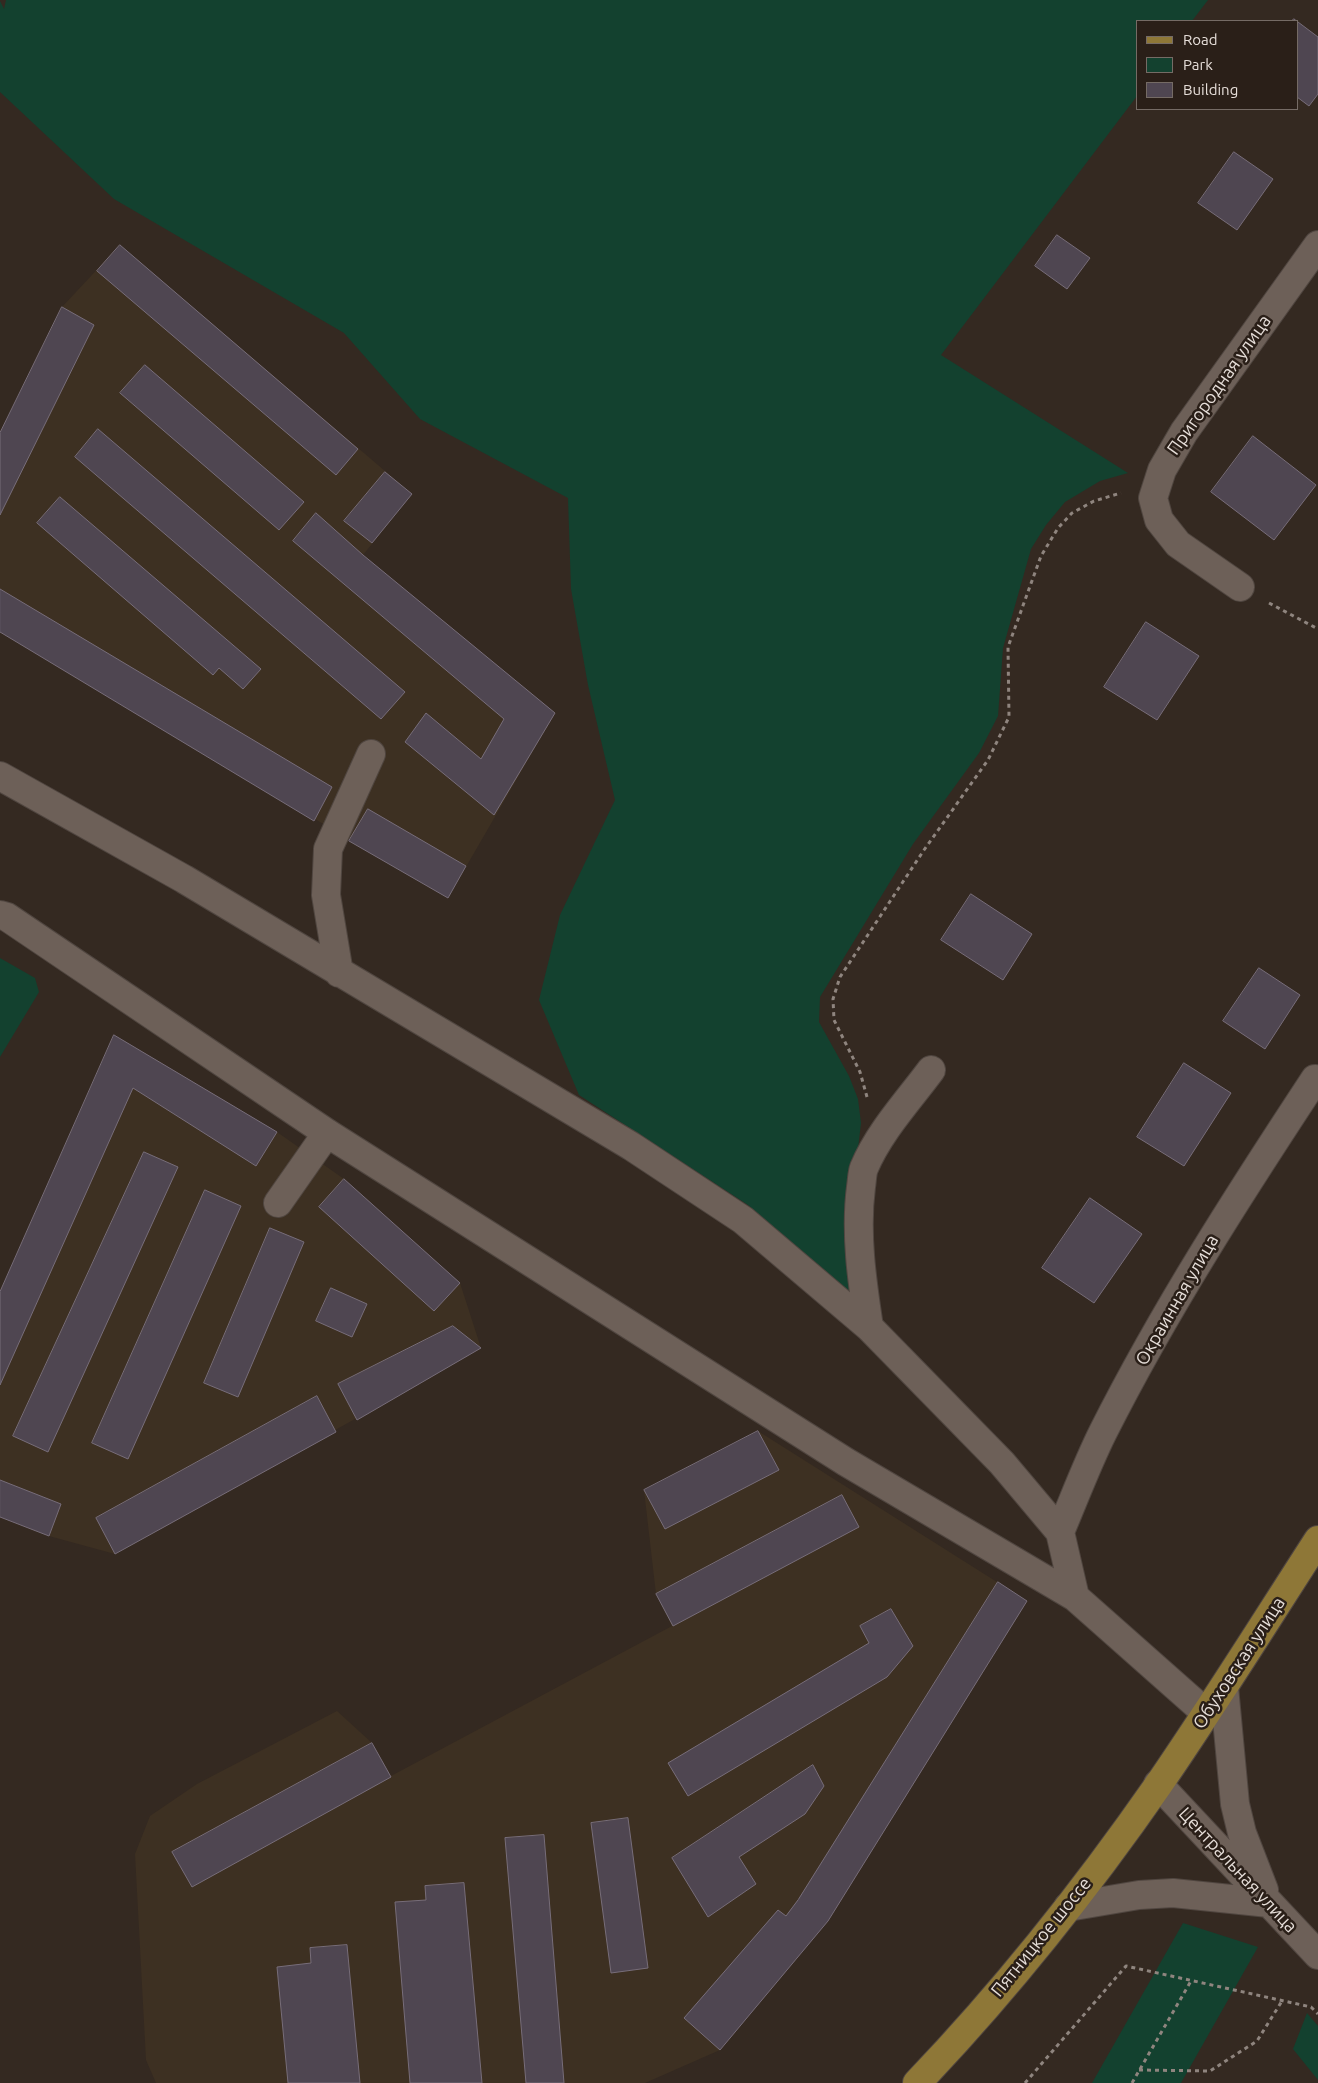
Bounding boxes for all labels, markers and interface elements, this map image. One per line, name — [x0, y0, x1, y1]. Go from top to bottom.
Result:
legend — [1136, 20, 1298, 110]
text: Road — [1183, 31, 1218, 48]
text: Park — [1183, 56, 1213, 73]
text: Building — [1183, 81, 1238, 98]
street label: Пригородная улица — [1163, 311, 1275, 459]
street label: Окраинная улица — [1131, 1231, 1223, 1369]
street label: Обуховская улица — [1188, 1593, 1290, 1733]
street label: Центральная улица — [1174, 1803, 1302, 1937]
street label: Пятницкое шоссе — [986, 1873, 1096, 2001]

